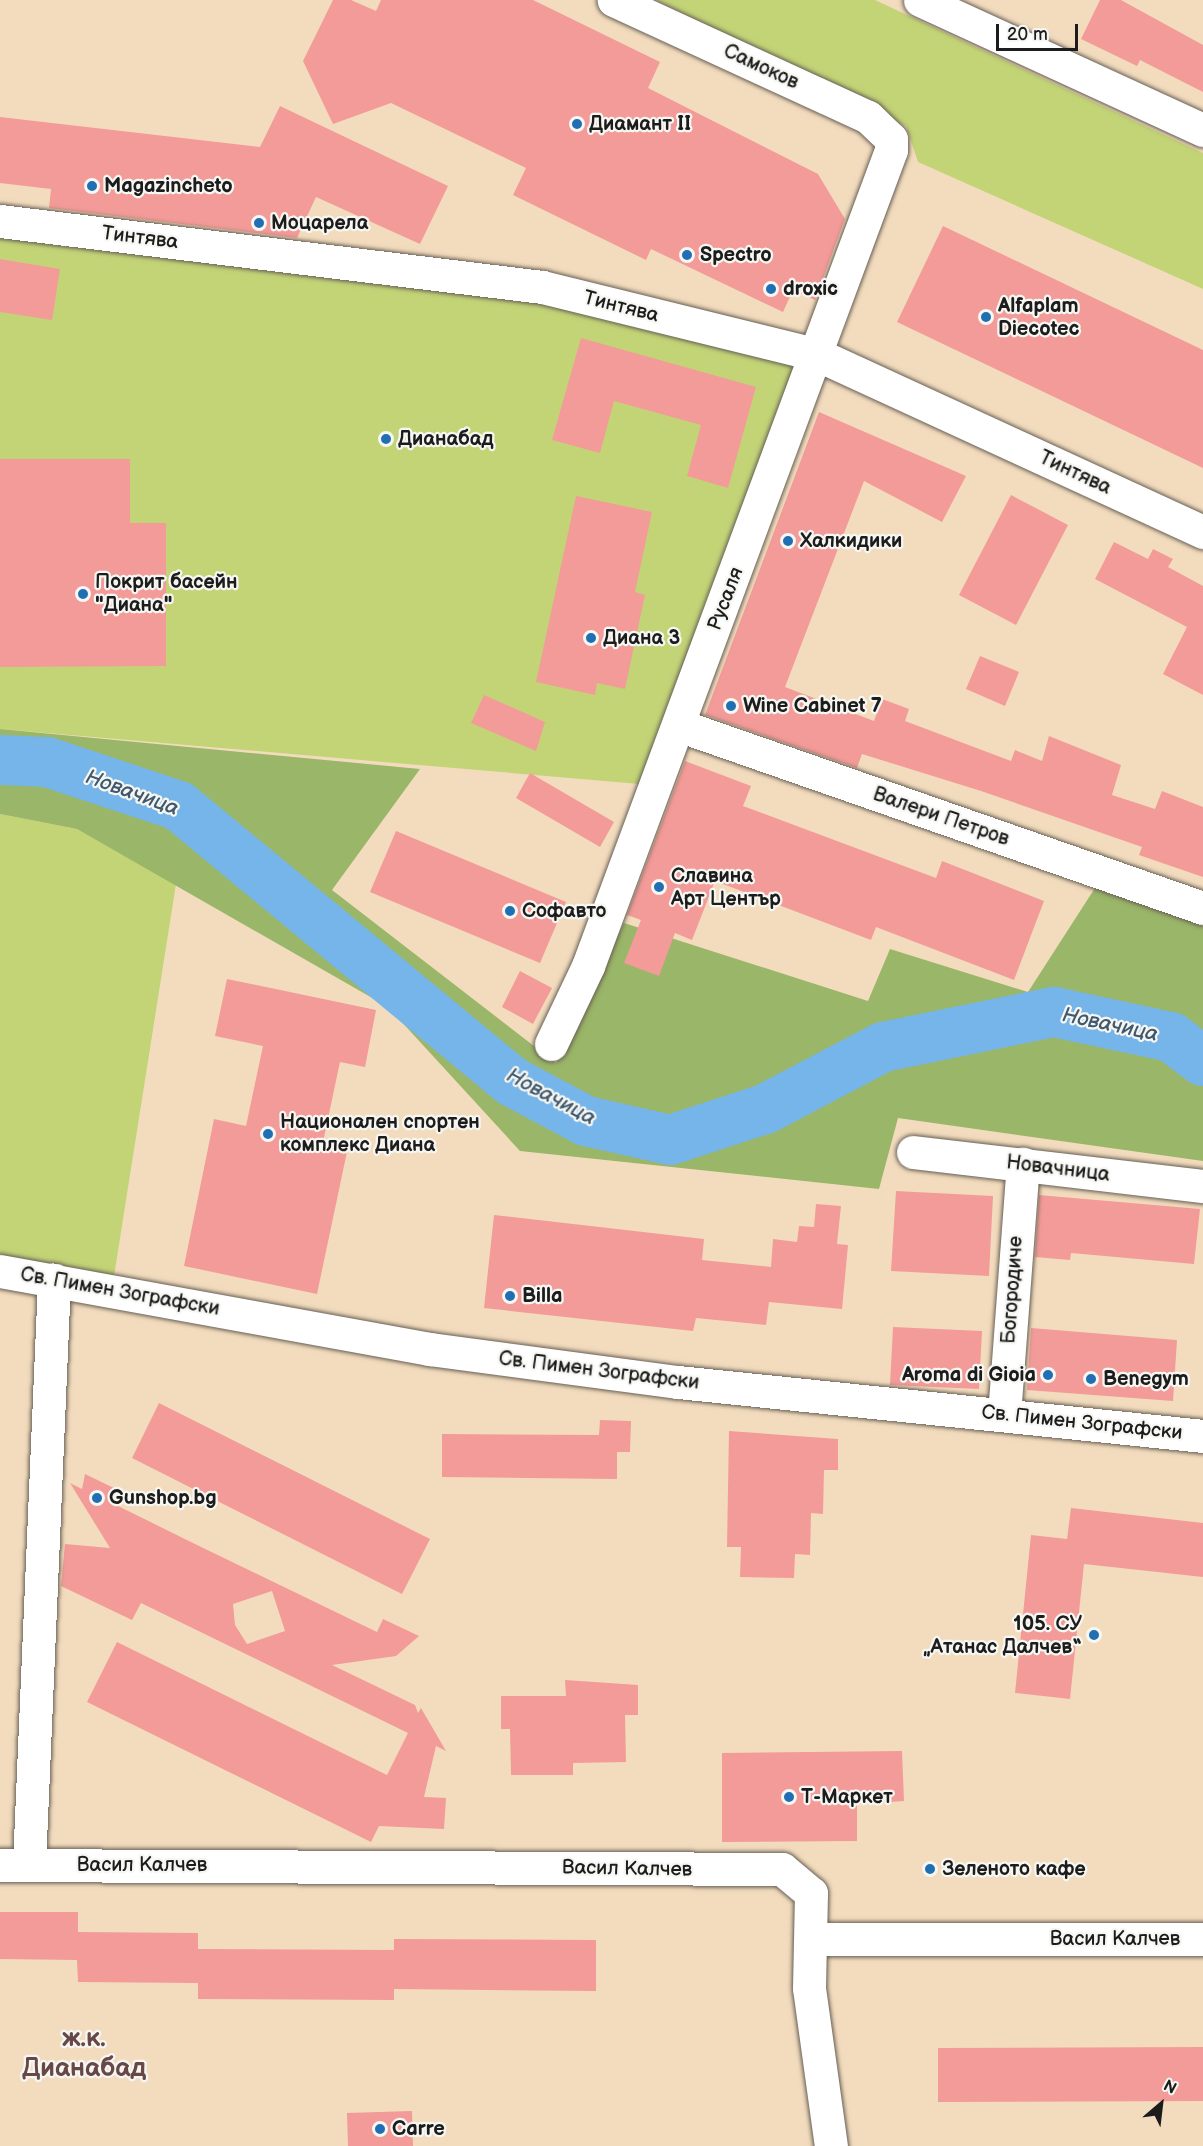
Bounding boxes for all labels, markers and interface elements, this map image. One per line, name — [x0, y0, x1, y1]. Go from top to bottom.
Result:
scale bar — [999, 12, 1082, 50]
text: 20 m — [1007, 24, 1048, 45]
street label: Самоков — [720, 39, 802, 95]
place label: Диамант II — [589, 112, 691, 136]
marker: Диамант II — [570, 117, 584, 131]
place label: Magazincheto — [104, 174, 233, 198]
marker: Magazincheto — [85, 179, 99, 193]
place label: Моцарела — [271, 211, 368, 235]
marker: Моцарела — [252, 216, 266, 230]
street label: Тинтява — [100, 221, 180, 255]
place label: Spectro — [700, 243, 772, 267]
marker: Spectro — [678, 246, 696, 264]
place label: droxic — [783, 277, 838, 301]
marker: droxic — [764, 282, 778, 296]
street label: Тинтява — [581, 286, 661, 328]
place label: Alfaplam Diecotec — [998, 294, 1079, 341]
marker: Alfaplam Diecotec — [979, 310, 993, 324]
place label: Дианабад — [398, 427, 493, 451]
marker: Дианабад — [379, 432, 393, 446]
street label: Тинтява — [1035, 446, 1115, 500]
place label: Халкидики — [800, 529, 902, 553]
marker: Халкидики — [781, 534, 795, 548]
street label: Русаля — [703, 564, 749, 634]
place label: Покрит басейн "Диана" — [95, 570, 238, 617]
marker: Покрит басейн "Диана" — [76, 587, 90, 601]
place label: Диана 3 — [603, 626, 680, 650]
marker: Диана 3 — [584, 631, 598, 645]
place label: Wine Cabinet 7 — [743, 694, 882, 718]
marker: Wine Cabinet 7 — [724, 699, 738, 713]
water label: Новачица — [82, 765, 182, 821]
street label: Валери Петров — [870, 782, 1012, 852]
place label: Славина Арт Център — [671, 864, 781, 911]
marker: Славина Арт Център — [652, 880, 666, 894]
place label: Софавто — [522, 899, 606, 923]
marker: Софавто — [503, 904, 517, 918]
water label: Новачица — [1060, 1003, 1160, 1047]
water label: Новачица — [502, 1063, 600, 1131]
place label: Национален спортен комплекс Диана — [280, 1110, 480, 1157]
marker: Национален спортен комплекс Диана — [261, 1127, 275, 1141]
street label: Новачница — [1005, 1151, 1111, 1187]
street label: Богородиче — [997, 1235, 1029, 1345]
street label: Св. Пимен Зографски — [18, 1263, 222, 1321]
place label: Billa — [522, 1284, 563, 1308]
marker: Billa — [503, 1289, 517, 1303]
street label: Св. Пимен Зографски — [497, 1347, 701, 1395]
place label: Aroma di Gioia — [902, 1363, 1036, 1387]
place label: Benegym — [1103, 1367, 1189, 1391]
marker: Aroma di Gioia — [1041, 1368, 1055, 1382]
marker: Benegym — [1084, 1372, 1098, 1386]
street label: Св. Пимен Зографски — [980, 1401, 1184, 1445]
place label: Gunshop.bg — [109, 1486, 217, 1510]
marker: Gunshop.bg — [90, 1491, 104, 1505]
place label: 105. СУ „Атанас Далчев“ — [923, 1612, 1082, 1659]
marker: 105. СУ „Атанас Далчев“ — [1087, 1628, 1101, 1642]
place label: Т-Маркет — [801, 1785, 893, 1809]
marker: Т-Маркет — [782, 1790, 796, 1804]
street label: Васил Калчев — [77, 1853, 207, 1877]
street label: Васил Калчев — [562, 1856, 692, 1882]
place label: Зеленото кафе — [942, 1857, 1086, 1881]
marker: Зеленото кафе — [923, 1862, 937, 1876]
street label: Васил Калчев — [1050, 1927, 1180, 1951]
district label: ж.к. Дианабад — [22, 2023, 146, 2084]
north arrow — [1131, 2074, 1191, 2134]
text: N — [1160, 2076, 1179, 2099]
place label: Carre — [392, 2117, 445, 2141]
marker: Carre — [373, 2122, 387, 2136]

